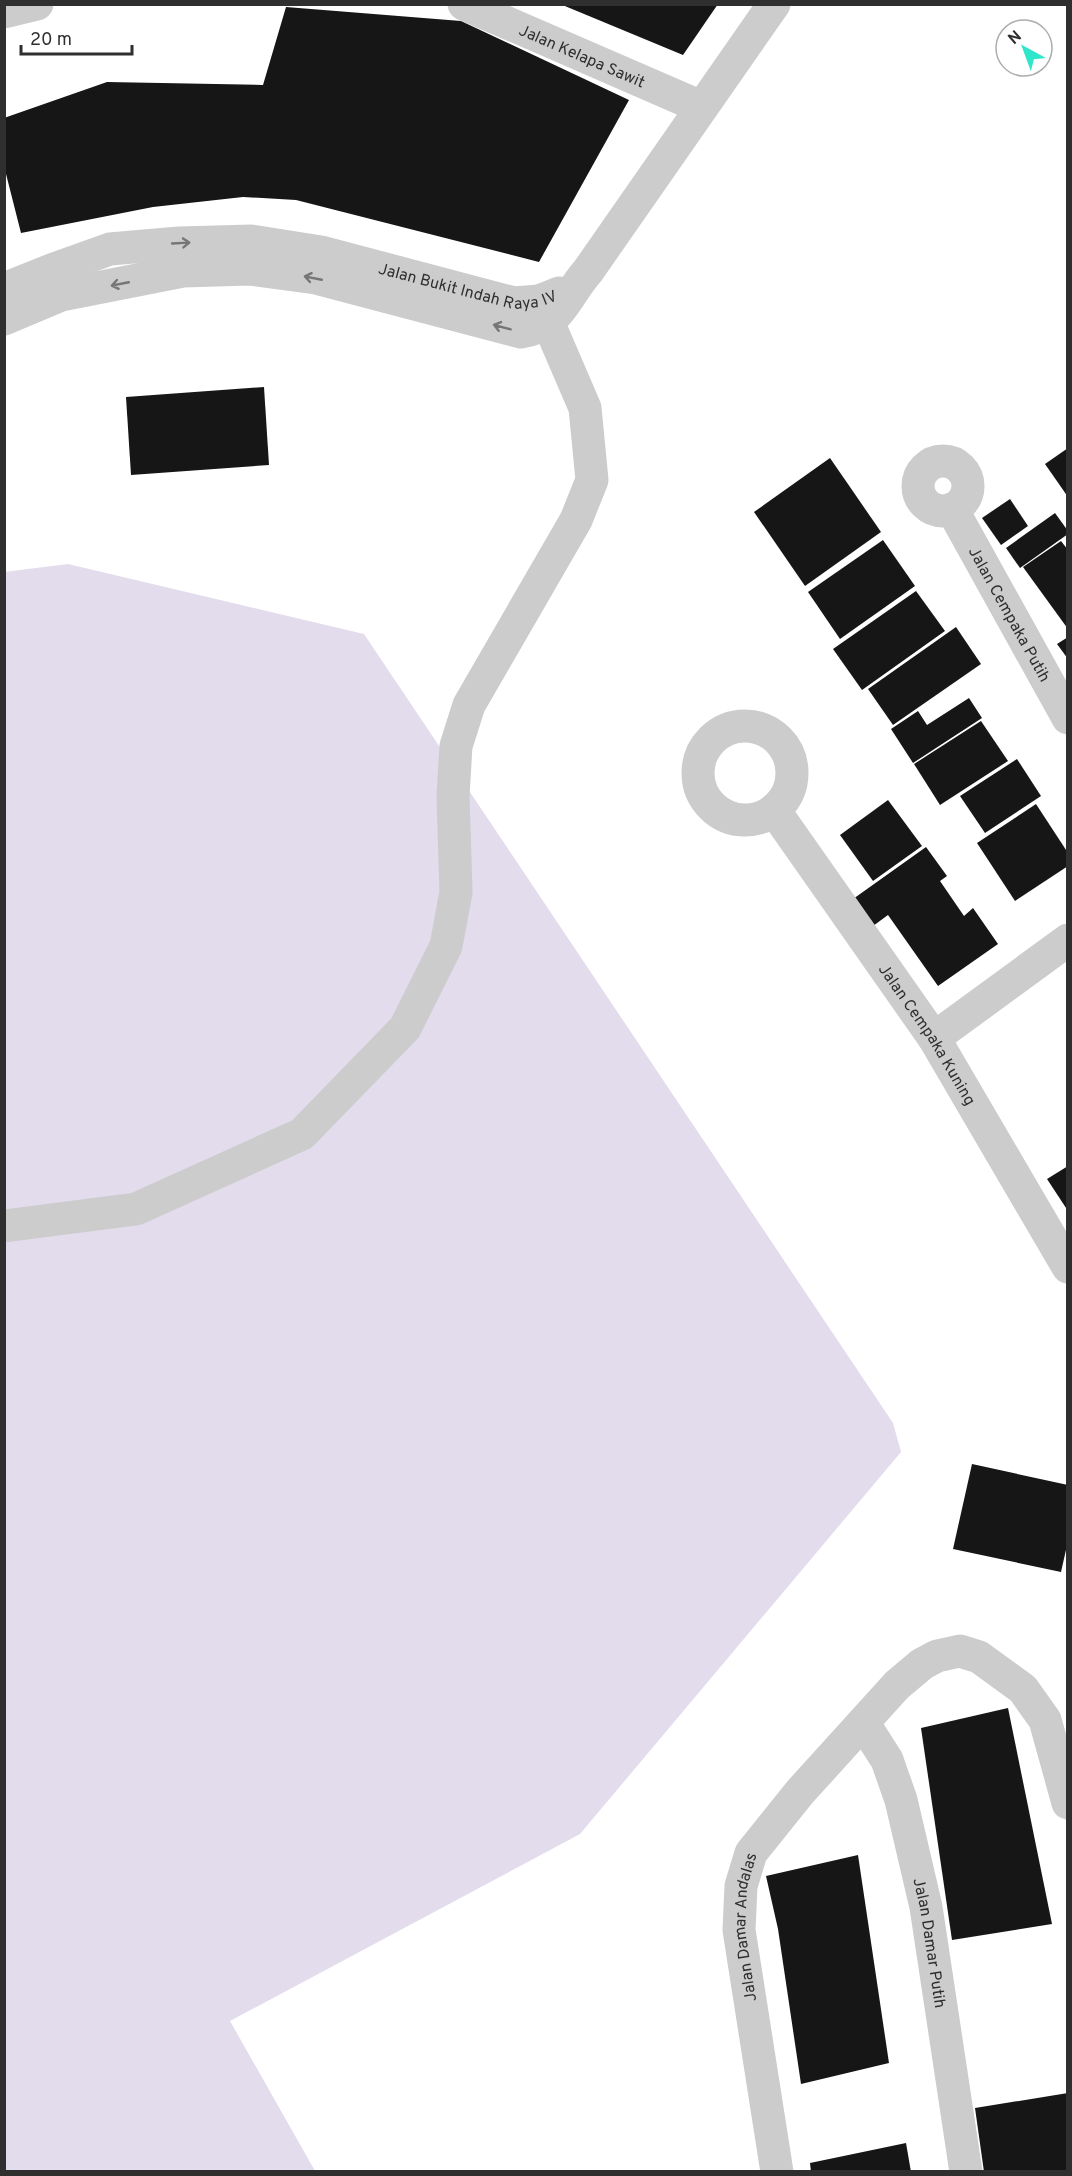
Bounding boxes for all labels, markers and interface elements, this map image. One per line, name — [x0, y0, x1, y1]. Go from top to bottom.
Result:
scale bar — [21, 18, 132, 56]
north arrow — [994, 18, 1054, 78]
street label: Jalan Kelapa Sawit — [515, 21, 648, 93]
text: N — [1005, 27, 1026, 50]
text: 20 m — [30, 29, 72, 52]
one-way arrow — [171, 238, 191, 249]
street label: Jalan Bukit Indah Raya IV — [376, 260, 560, 315]
one-way arrow — [304, 272, 323, 283]
one-way arrow — [111, 278, 130, 290]
one-way arrow — [493, 321, 512, 332]
street label: Jalan Cempaka Putih — [963, 544, 1054, 686]
street label: Jalan Cempaka Kuning — [873, 961, 979, 1110]
street label: Jalan Damar Andalas — [731, 1851, 763, 2003]
street label: Jalan Damar Putih — [907, 1876, 949, 2010]

